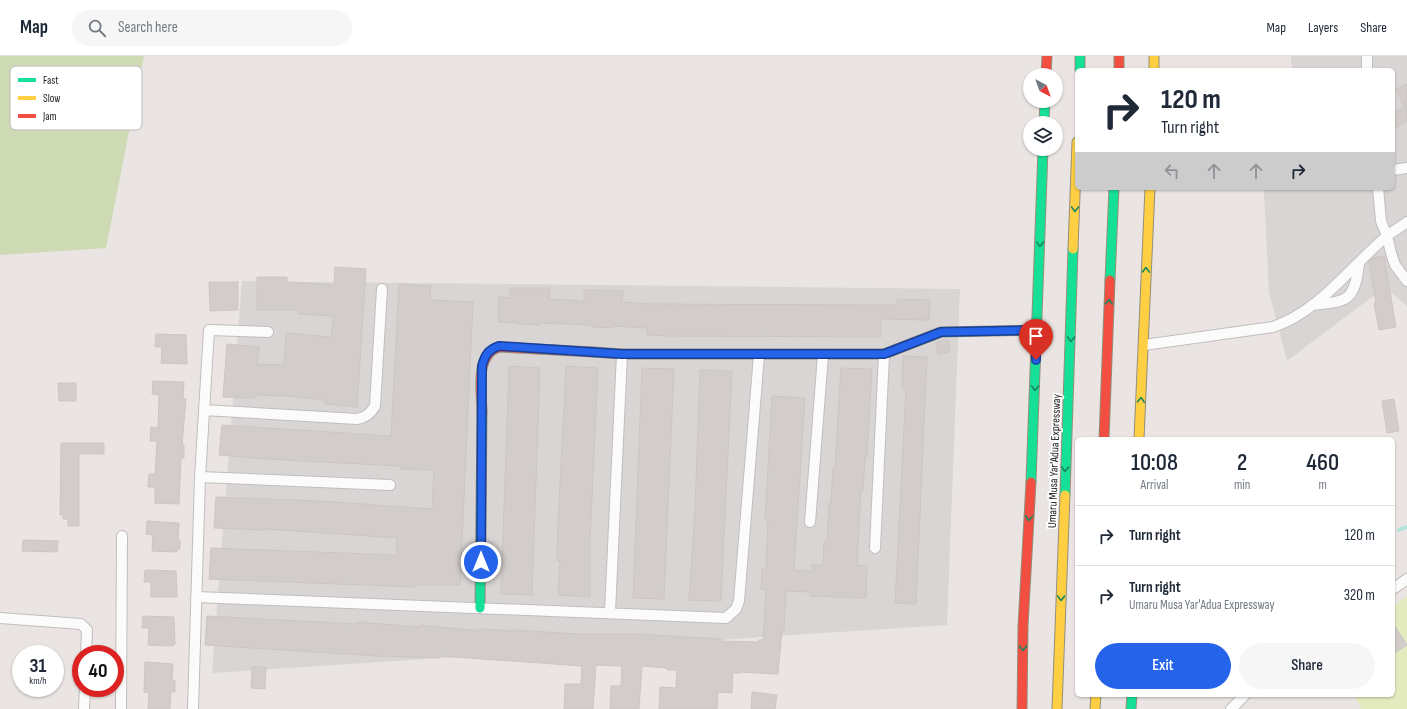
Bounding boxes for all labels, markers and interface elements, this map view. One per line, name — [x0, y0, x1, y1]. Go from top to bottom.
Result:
search box — [72, 10, 352, 46]
text: Map — [20, 16, 48, 39]
icon: search — [86, 17, 108, 39]
text: Search here — [118, 18, 178, 37]
text: Map — [1266, 19, 1286, 36]
text: Layers — [1308, 19, 1338, 36]
text: Share — [1360, 19, 1387, 36]
legend — [10, 66, 142, 130]
north arrow — [1023, 68, 1063, 108]
map controls — [1023, 68, 1063, 156]
text: Fast — [43, 74, 59, 87]
text: 120 m — [1161, 83, 1221, 116]
icon: right — [1095, 84, 1147, 136]
text: Slow — [43, 92, 60, 105]
text: Jam — [42, 110, 57, 123]
button: layers — [1023, 116, 1063, 156]
text: Turn right — [1161, 117, 1219, 138]
icon: left — [1161, 160, 1183, 182]
icon: ahead — [1203, 160, 1225, 182]
icon: ahead — [1245, 160, 1267, 182]
icon: right — [1287, 160, 1309, 182]
one-way arrow — [1071, 206, 1079, 212]
one-way arrow — [1036, 241, 1044, 247]
one-way arrow — [1141, 267, 1150, 273]
one-way arrow — [1105, 299, 1114, 305]
pin — [1019, 319, 1053, 360]
icon: arrive — [1025, 325, 1047, 347]
one-way arrow — [1067, 336, 1075, 342]
one-way arrow — [1031, 385, 1039, 391]
street label: Umaru Musa Yar'Adua Expressway — [1045, 393, 1064, 528]
one-way arrow — [1137, 397, 1145, 403]
text: 10:08 — [1131, 448, 1178, 477]
text: 2 — [1237, 448, 1247, 477]
text: 460 — [1306, 448, 1339, 477]
one-way arrow — [1061, 466, 1070, 472]
text: Arrival — [1140, 477, 1168, 493]
text: min — [1234, 477, 1250, 493]
text: m — [1318, 477, 1327, 493]
one-way arrow — [1025, 515, 1034, 521]
icon: right — [1095, 525, 1117, 547]
text: Turn right — [1129, 526, 1181, 545]
text: 120 m — [1345, 526, 1375, 545]
position arrow — [460, 541, 502, 583]
text: Turn right — [1129, 578, 1181, 597]
icon: right — [1095, 585, 1117, 607]
text: 320 m — [1344, 586, 1375, 605]
one-way arrow — [1057, 595, 1065, 601]
text: Umaru Musa Yar'Adua Expressway — [1129, 597, 1275, 613]
button: Exit — [1095, 643, 1231, 689]
button: Share — [1239, 643, 1375, 689]
speed limit sign: 40 — [72, 645, 124, 697]
one-way arrow — [1019, 645, 1027, 651]
text: 31 — [30, 654, 46, 678]
text: km/h — [29, 675, 47, 687]

